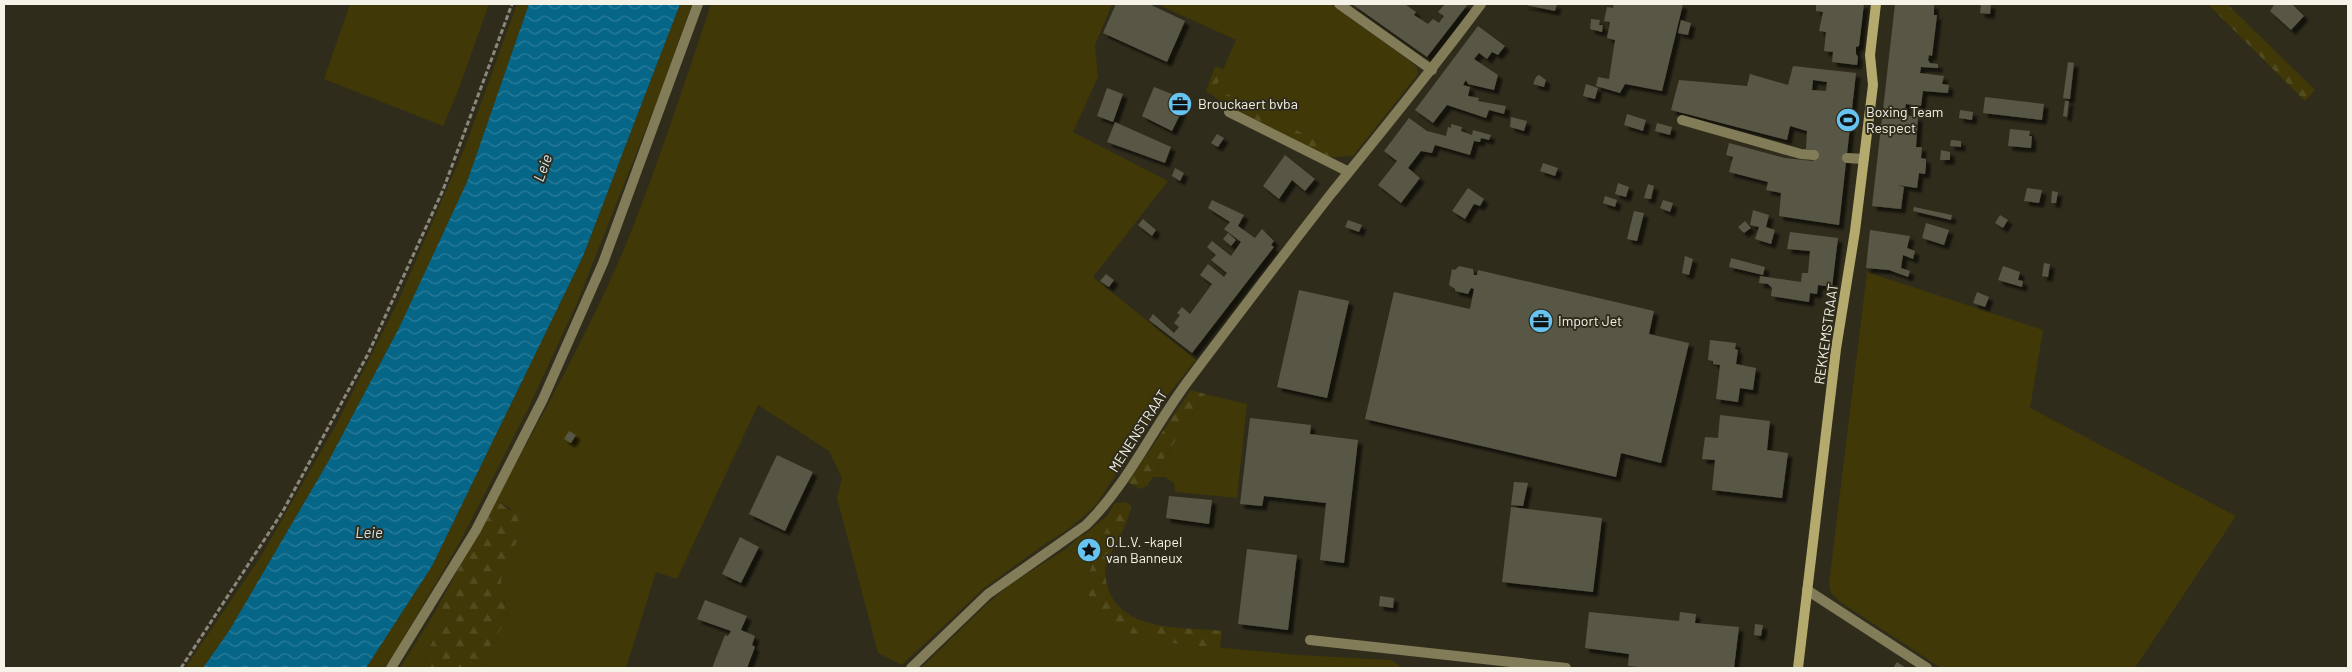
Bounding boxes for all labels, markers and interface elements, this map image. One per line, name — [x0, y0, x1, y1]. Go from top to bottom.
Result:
office icon: Brouckaert bvba — [1167, 91, 1193, 117]
place label: Brouckaert bvba — [1198, 95, 1298, 112]
place label: Boxing Team Respect — [1866, 103, 1943, 136]
sports icon: Boxing Team Respect — [1835, 107, 1861, 133]
water label: Leie — [529, 151, 555, 184]
street label: REKKEMSTRAAT — [1810, 282, 1841, 385]
office icon: Import Jet — [1528, 308, 1554, 334]
place label: Import Jet — [1558, 312, 1622, 329]
street label: MENENSTRAAT — [1105, 386, 1171, 475]
water label: Leie — [355, 523, 383, 541]
place label: O.L.V. -kapel van Banneux — [1106, 533, 1183, 566]
place icon: O.L.V. -kapel van Banneux — [1076, 537, 1102, 563]

